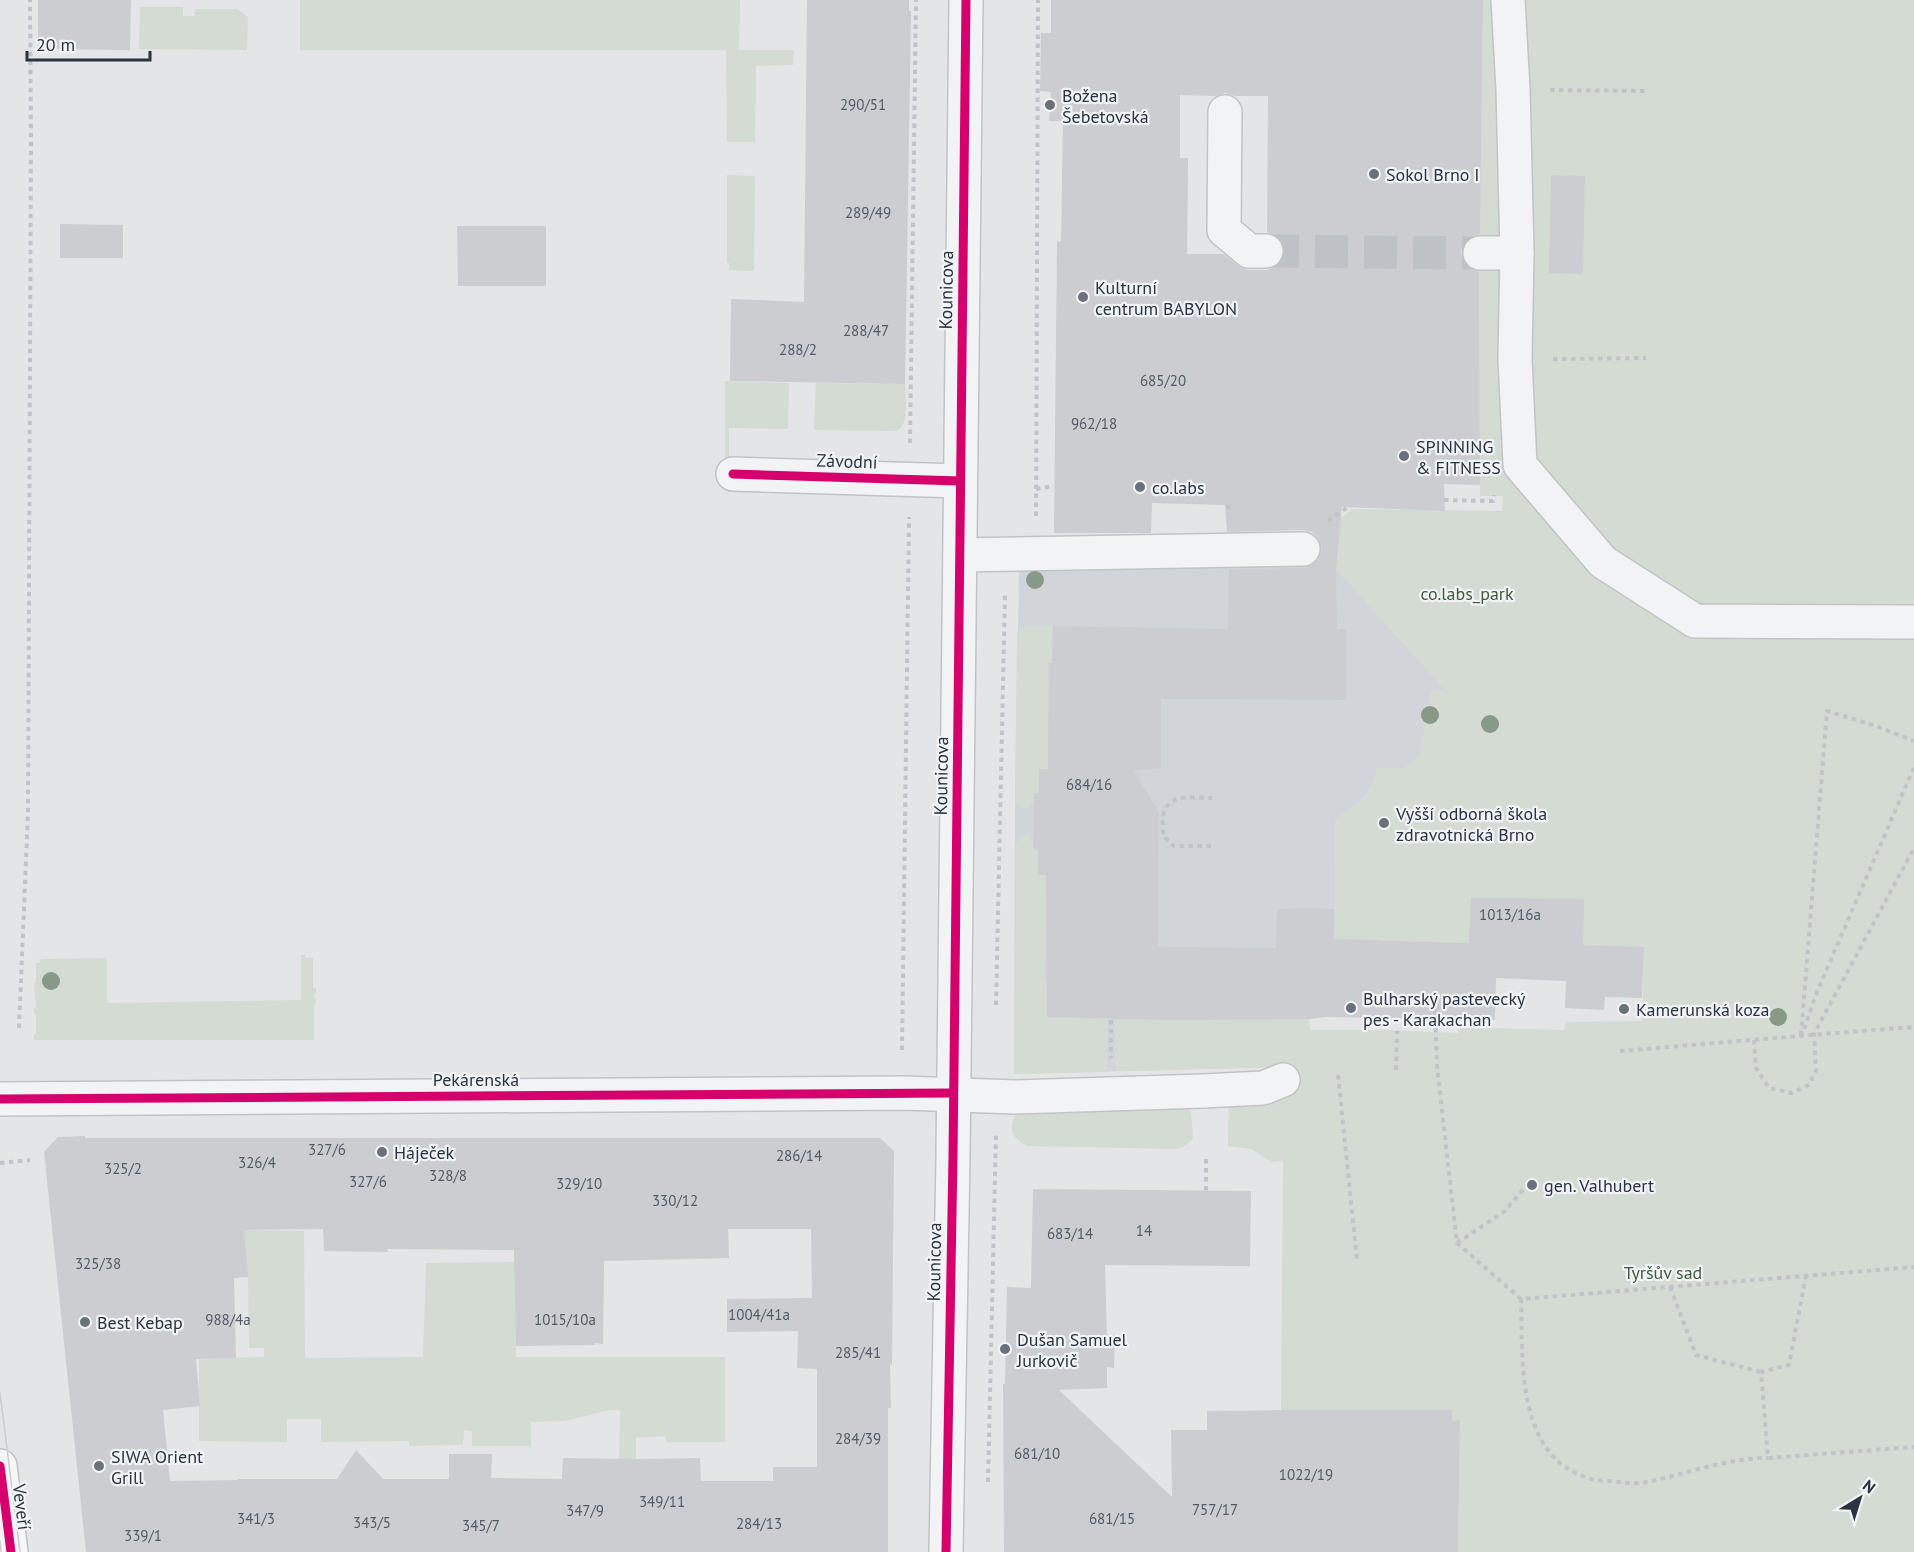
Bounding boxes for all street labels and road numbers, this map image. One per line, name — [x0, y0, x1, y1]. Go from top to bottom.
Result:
street label: Kounicova — [934, 250, 958, 330]
street label: Závodní — [816, 448, 878, 474]
street label: Kounicova — [929, 736, 953, 816]
street label: Pekárenská — [433, 1068, 519, 1091]
street label: Kounicova — [922, 1222, 946, 1302]
street label: Veveří — [8, 1482, 36, 1532]

